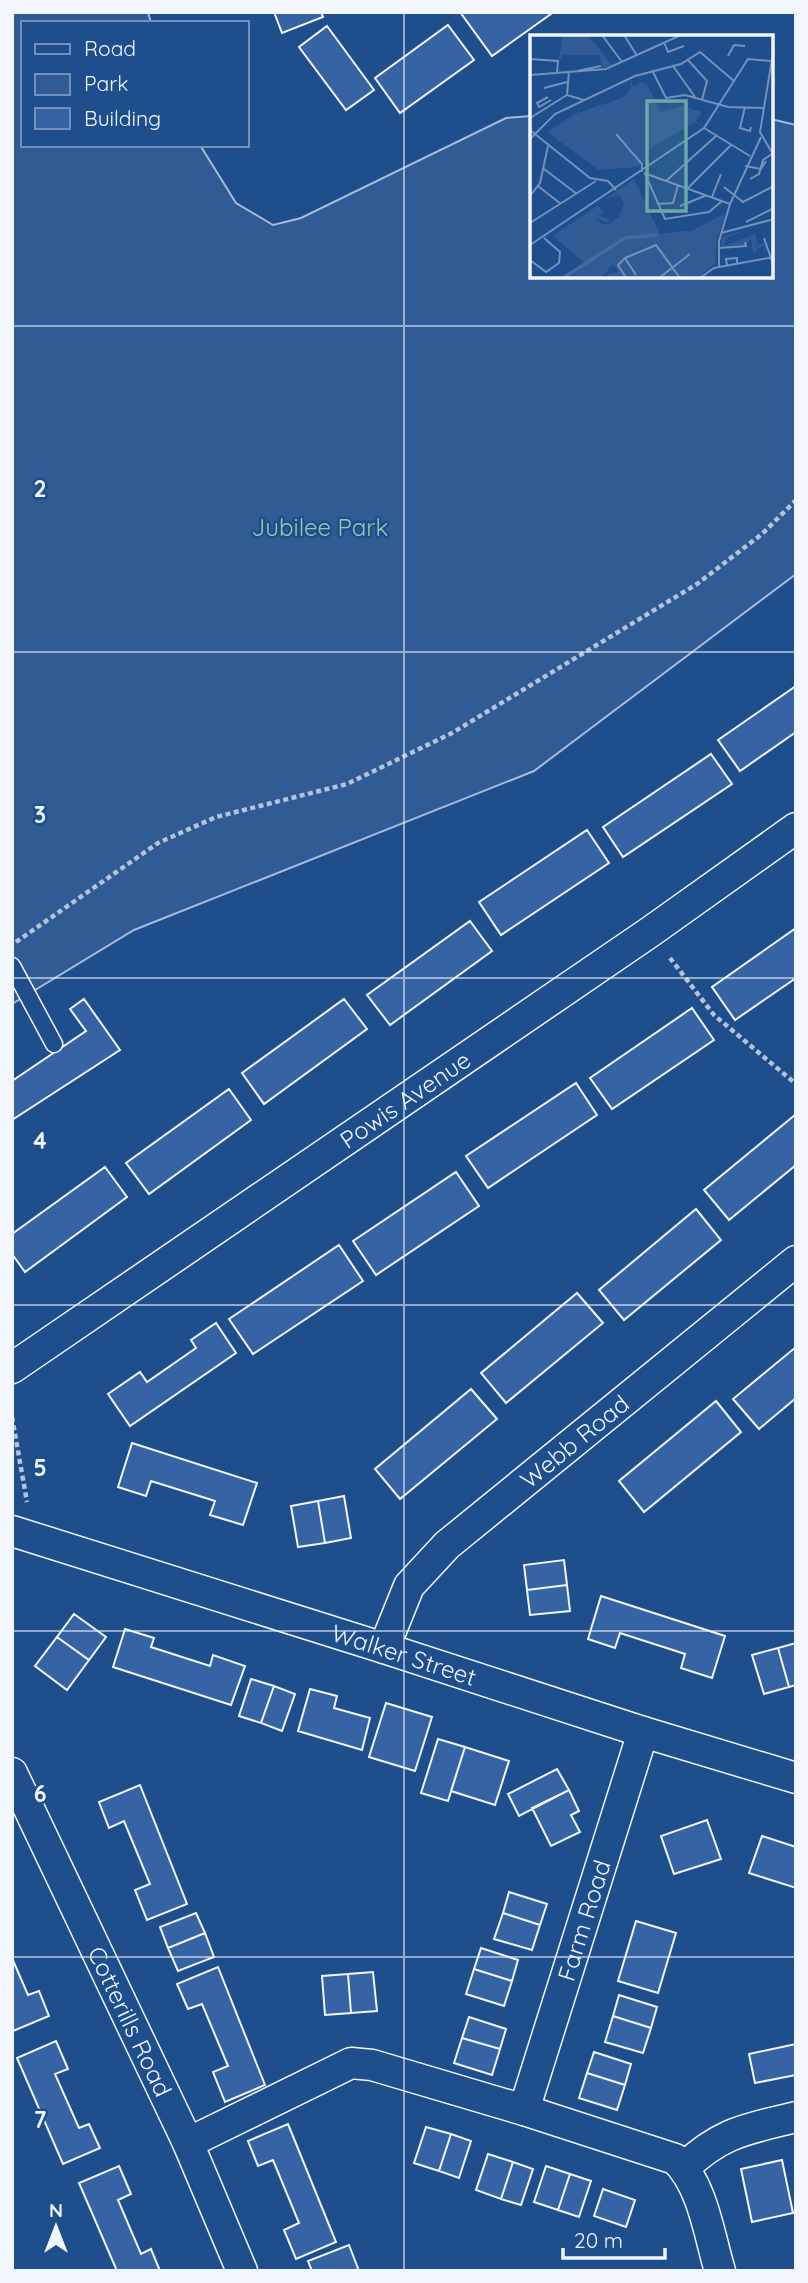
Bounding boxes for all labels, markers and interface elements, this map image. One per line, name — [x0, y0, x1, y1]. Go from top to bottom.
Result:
legend — [21, 21, 248, 147]
text: Road — [84, 35, 136, 61]
inset map — [530, 35, 773, 278]
text: Park — [84, 70, 128, 96]
text: Building — [84, 105, 161, 131]
text: 2 — [33, 474, 47, 503]
park label: Jubilee Park — [252, 512, 388, 542]
text: 3 — [34, 800, 46, 829]
street label: Powis Avenue — [334, 1044, 476, 1155]
text: 4 — [33, 1126, 47, 1155]
street label: Webb Road — [514, 1388, 635, 1494]
text: 5 — [33, 1453, 47, 1482]
street label: Walker Street — [328, 1617, 480, 1692]
text: 6 — [34, 1779, 46, 1808]
street label: Farm Road — [551, 1856, 617, 1984]
street label: Cotterills Road — [82, 1941, 179, 2101]
text: 7 — [34, 2105, 47, 2134]
north arrow — [21, 2192, 91, 2262]
text: N — [49, 2198, 63, 2222]
scale bar — [563, 2216, 664, 2260]
text: 20 m — [574, 2227, 623, 2253]

